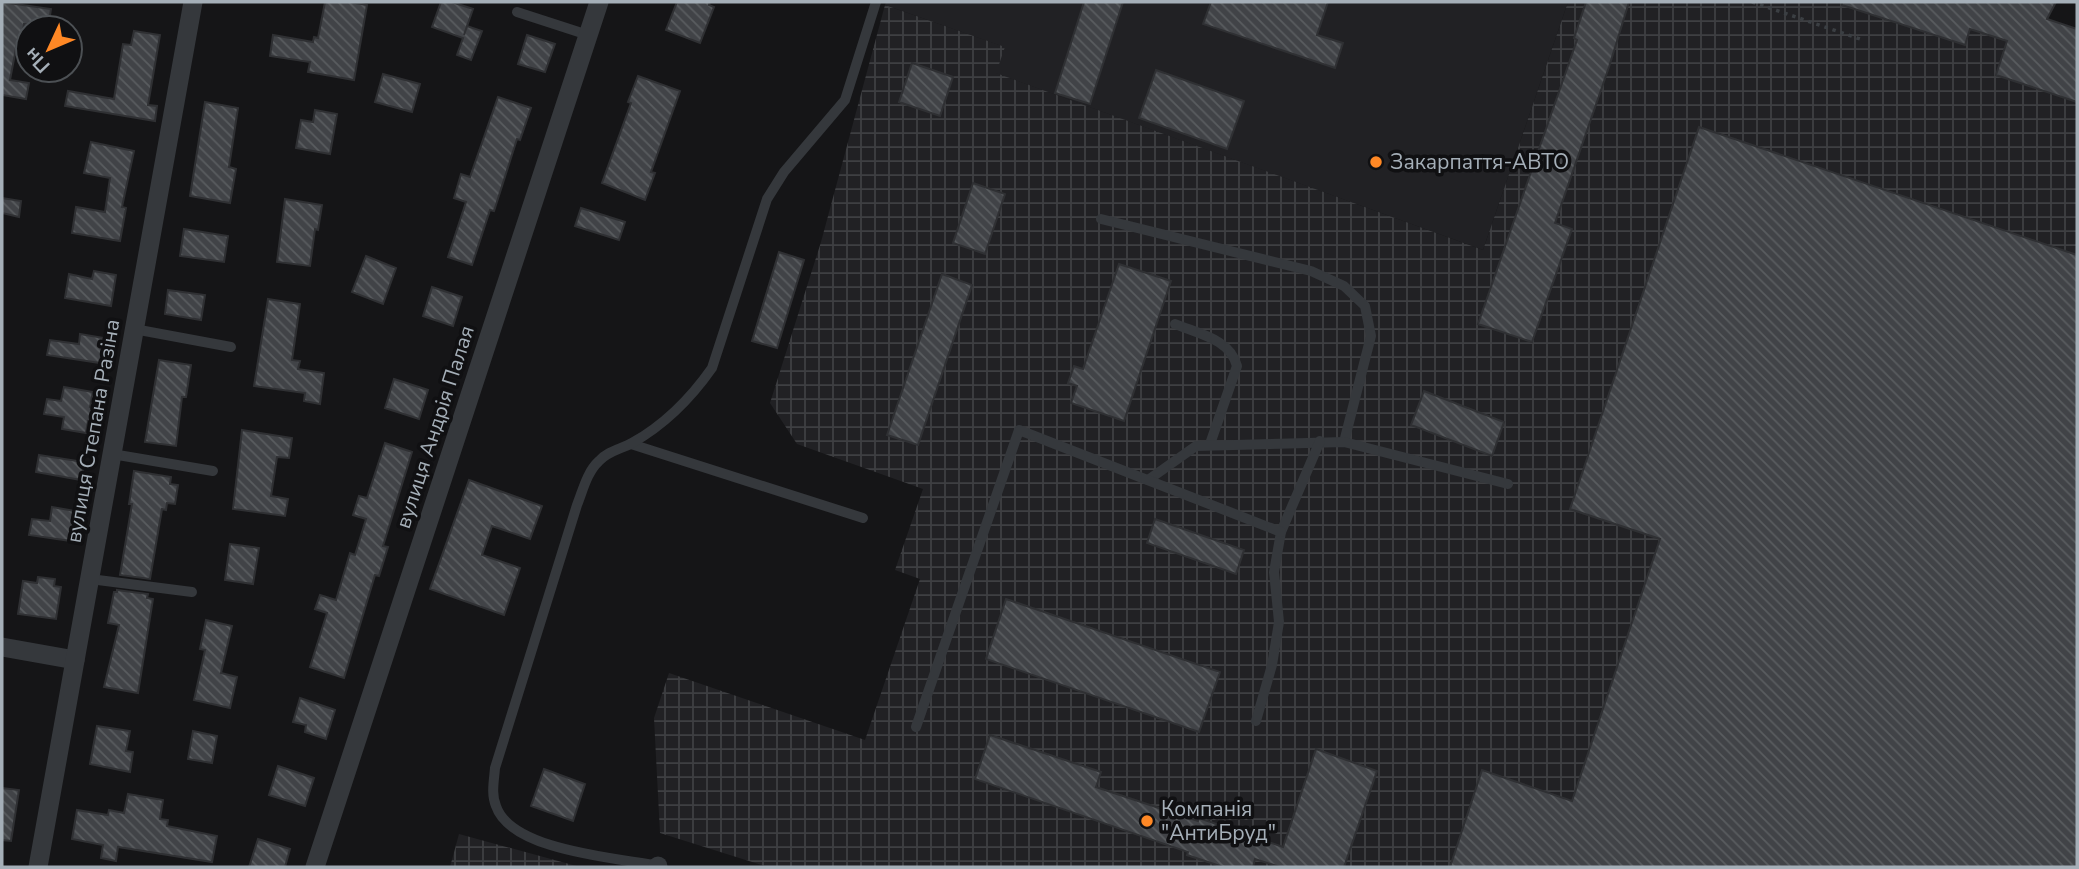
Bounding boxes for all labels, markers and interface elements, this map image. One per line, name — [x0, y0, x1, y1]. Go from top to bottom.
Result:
north arrow — [14, 14, 84, 84]
text: Пн — [19, 42, 56, 79]
place label: Закарпаття-АВТО — [1390, 148, 1569, 176]
marker: Закарпаття-АВТО — [1368, 154, 1384, 170]
street label: вулиця Степана Разіна — [60, 317, 126, 545]
street label: вулиця Андрія Палая — [389, 322, 481, 532]
place label: Компанія "АнтиБруд" — [1161, 795, 1276, 847]
marker: Компанія "АнтиБруд" — [1139, 813, 1155, 829]

